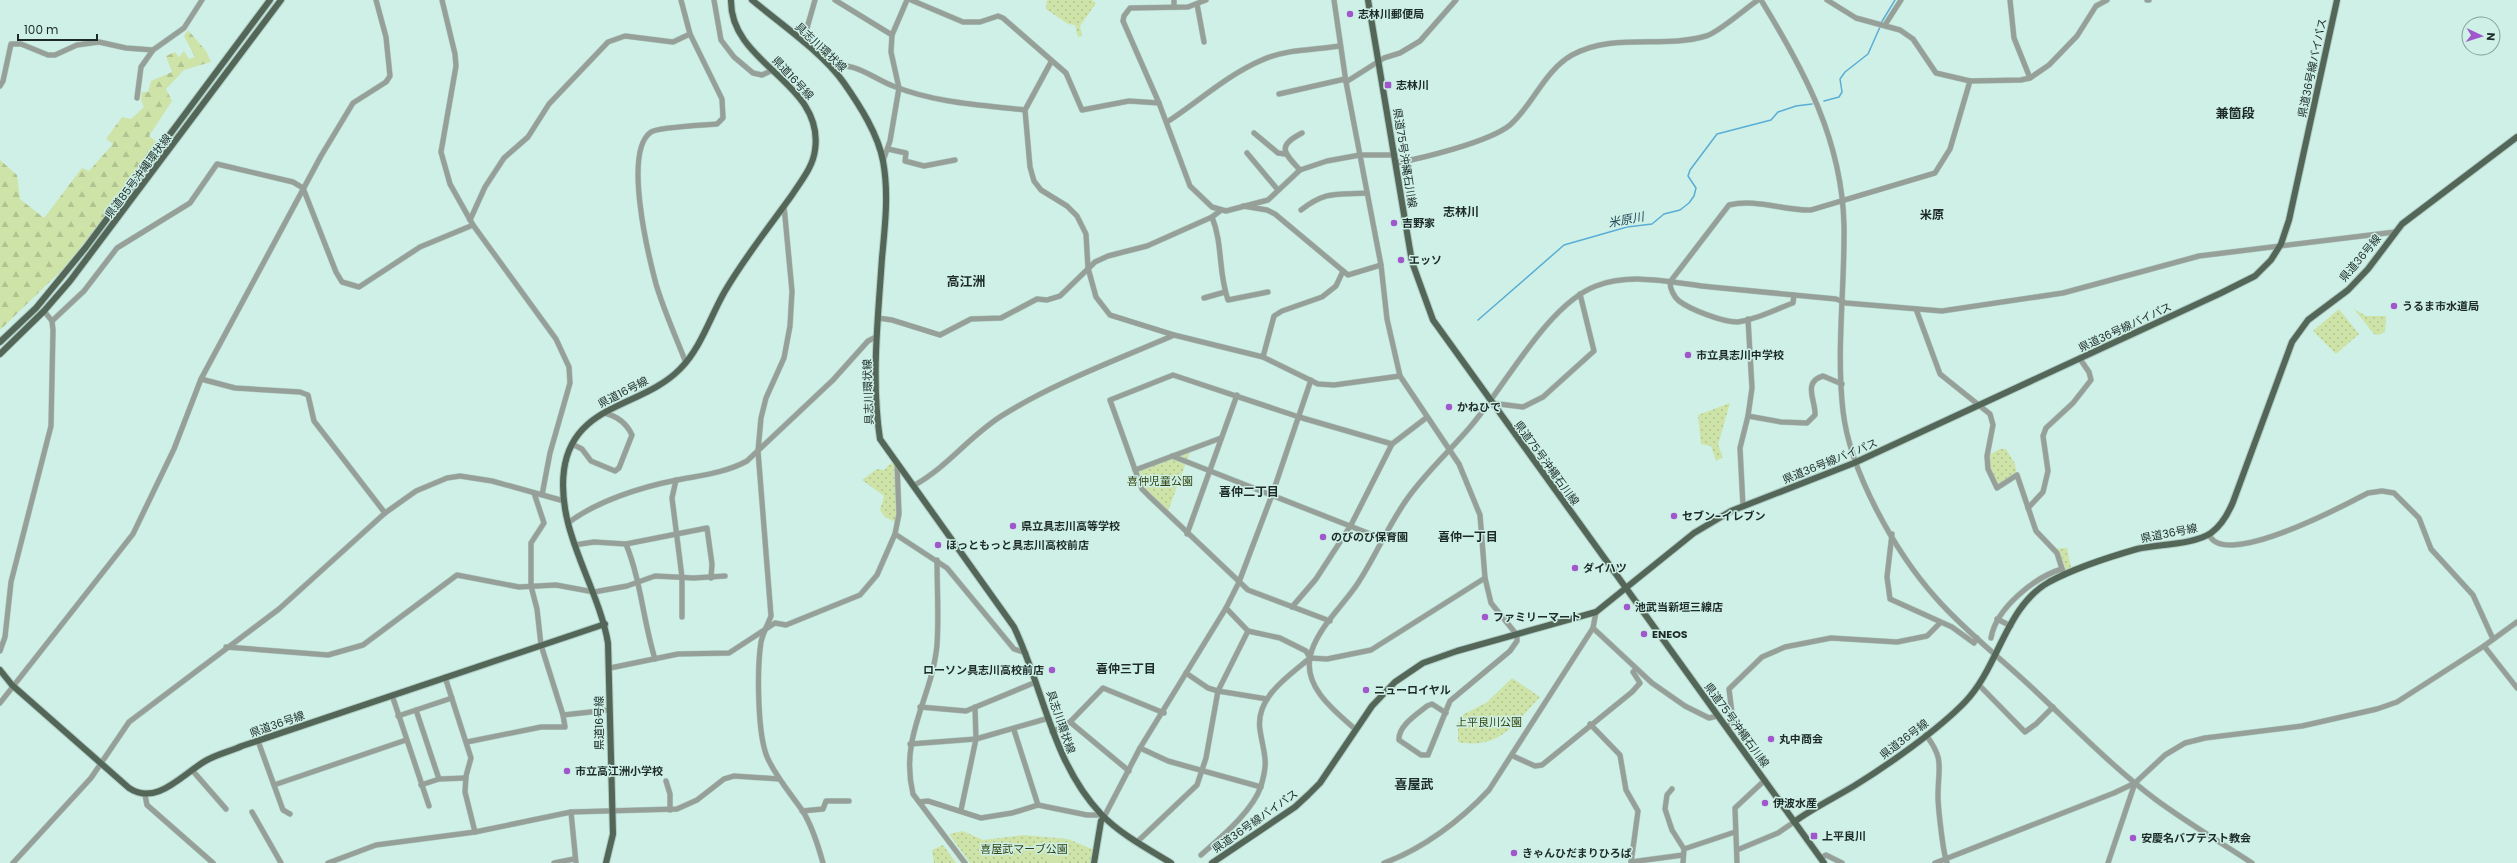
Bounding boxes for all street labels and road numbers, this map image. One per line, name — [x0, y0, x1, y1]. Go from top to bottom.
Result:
street label: 県道36号線バイパス — [2294, 17, 2330, 119]
street label: 具志川環状線 — [791, 19, 851, 75]
street label: 県道16号線 — [769, 53, 817, 103]
street label: 県道75号沖縄石川線 — [1389, 107, 1421, 209]
street label: 県道85号沖縄環状線 — [101, 131, 175, 221]
street label: 県道36号線 — [2335, 231, 2385, 285]
street label: 県道36号線バイパス — [2076, 298, 2174, 356]
street label: 具志川環状線 — [859, 359, 877, 425]
street label: 県道16号線 — [595, 372, 651, 412]
street label: 県道75号沖縄石川線 — [1511, 417, 1583, 509]
street label: 県道36号線バイパス — [1780, 435, 1880, 487]
street label: 県道36号線 — [2139, 520, 2199, 546]
street label: 県道75号沖縄石川線 — [1701, 679, 1773, 771]
street label: 具志川環状線 — [1043, 688, 1079, 756]
street label: 県道16号線 — [591, 696, 607, 750]
street label: 県道36号線 — [247, 707, 307, 741]
street label: 県道36号線 — [1876, 715, 1932, 763]
street label: 県道36号線バイパス — [1209, 785, 1301, 857]

